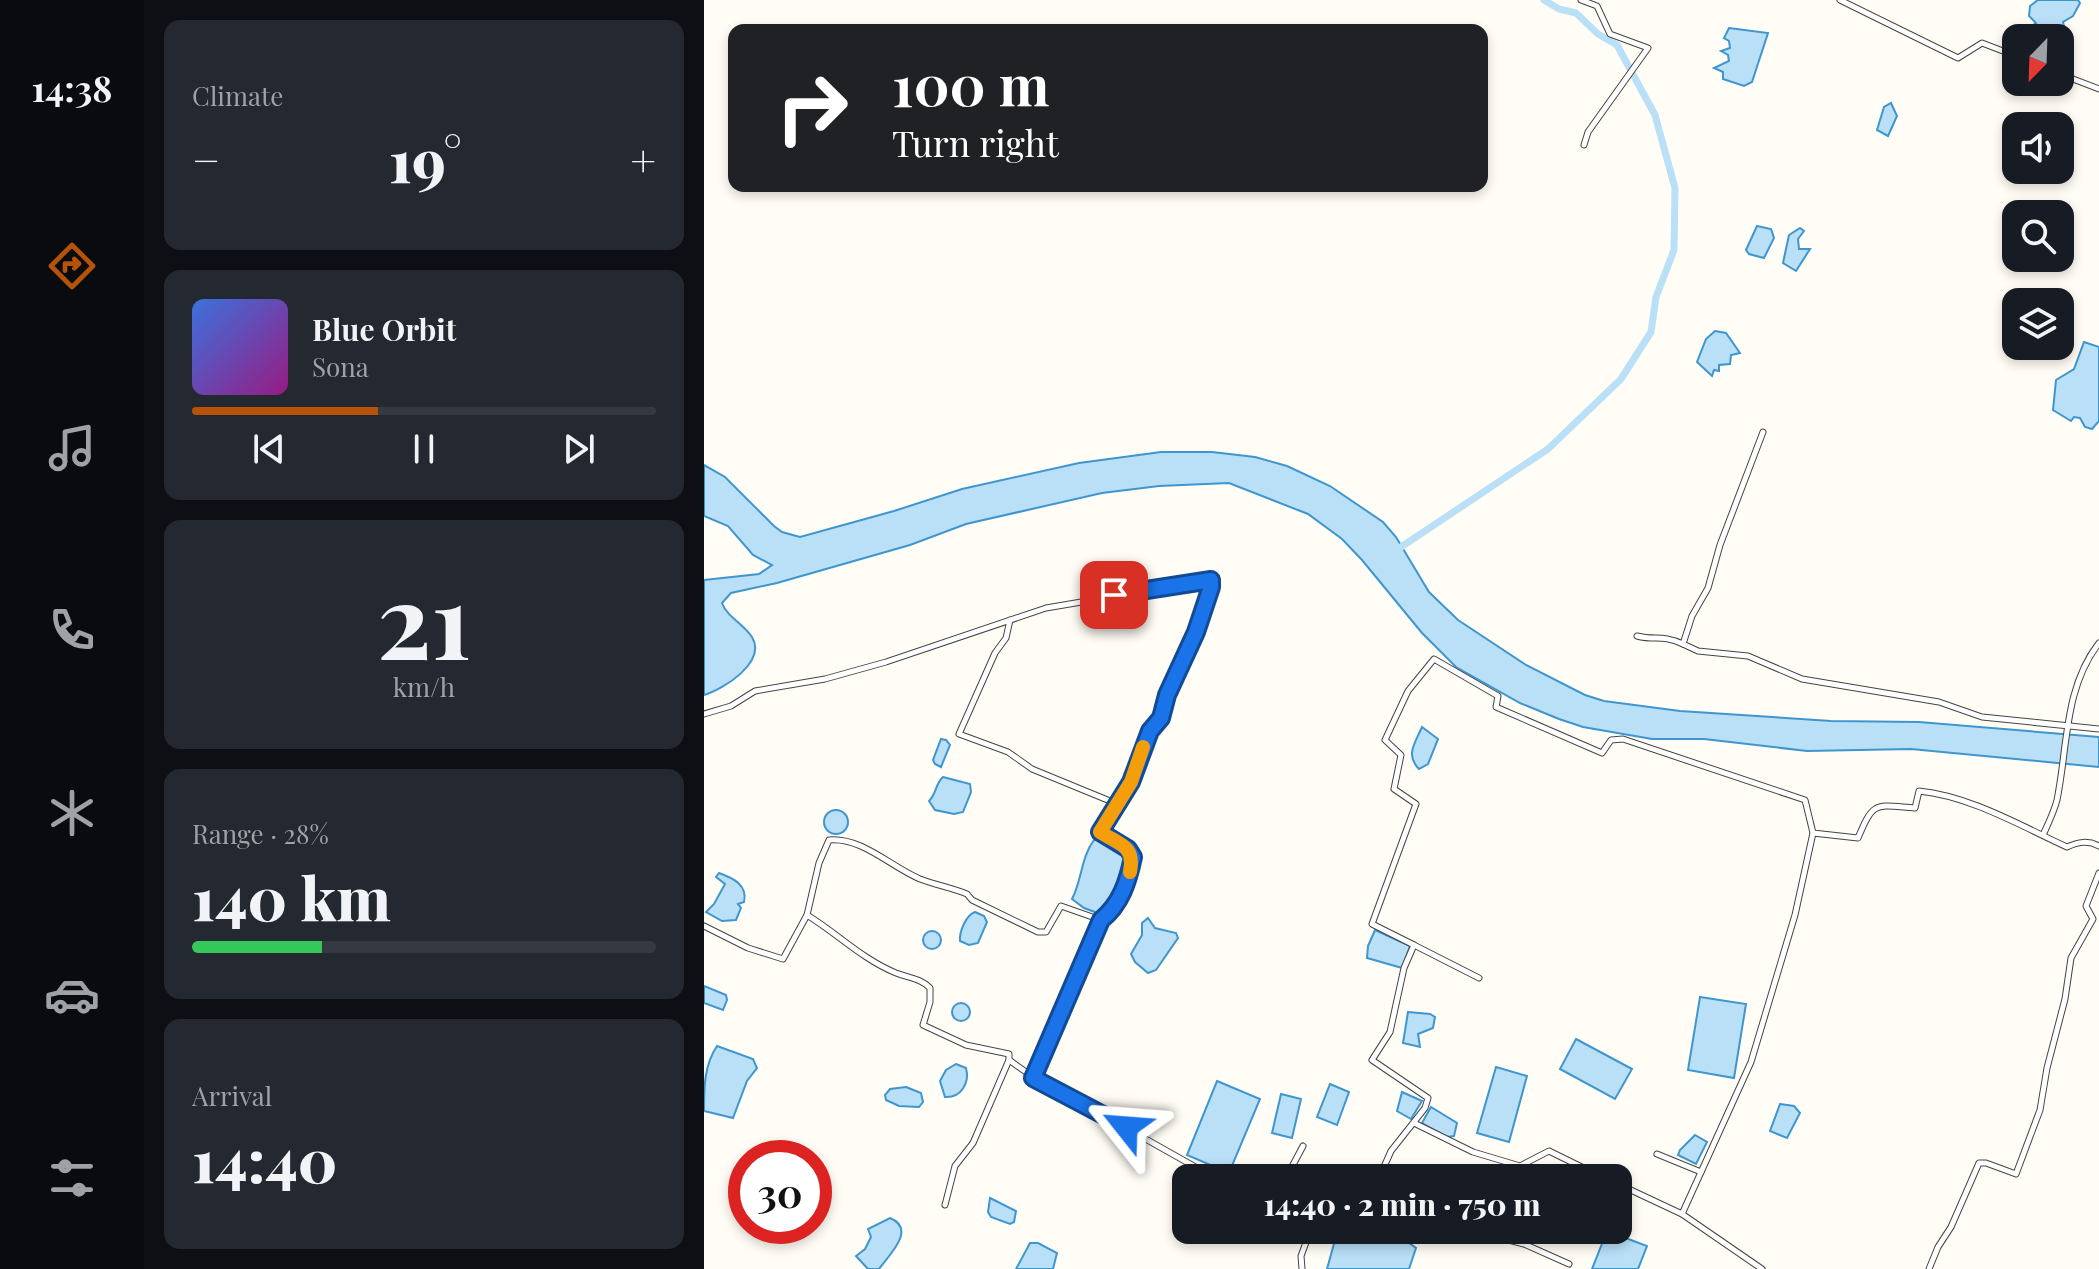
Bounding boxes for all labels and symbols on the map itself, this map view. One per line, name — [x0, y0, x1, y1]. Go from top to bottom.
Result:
north arrow — [2002, 24, 2074, 96]
pin — [1080, 561, 1148, 629]
position arrow — [1084, 1085, 1168, 1169]
speed limit sign: 30 — [728, 1140, 832, 1244]

